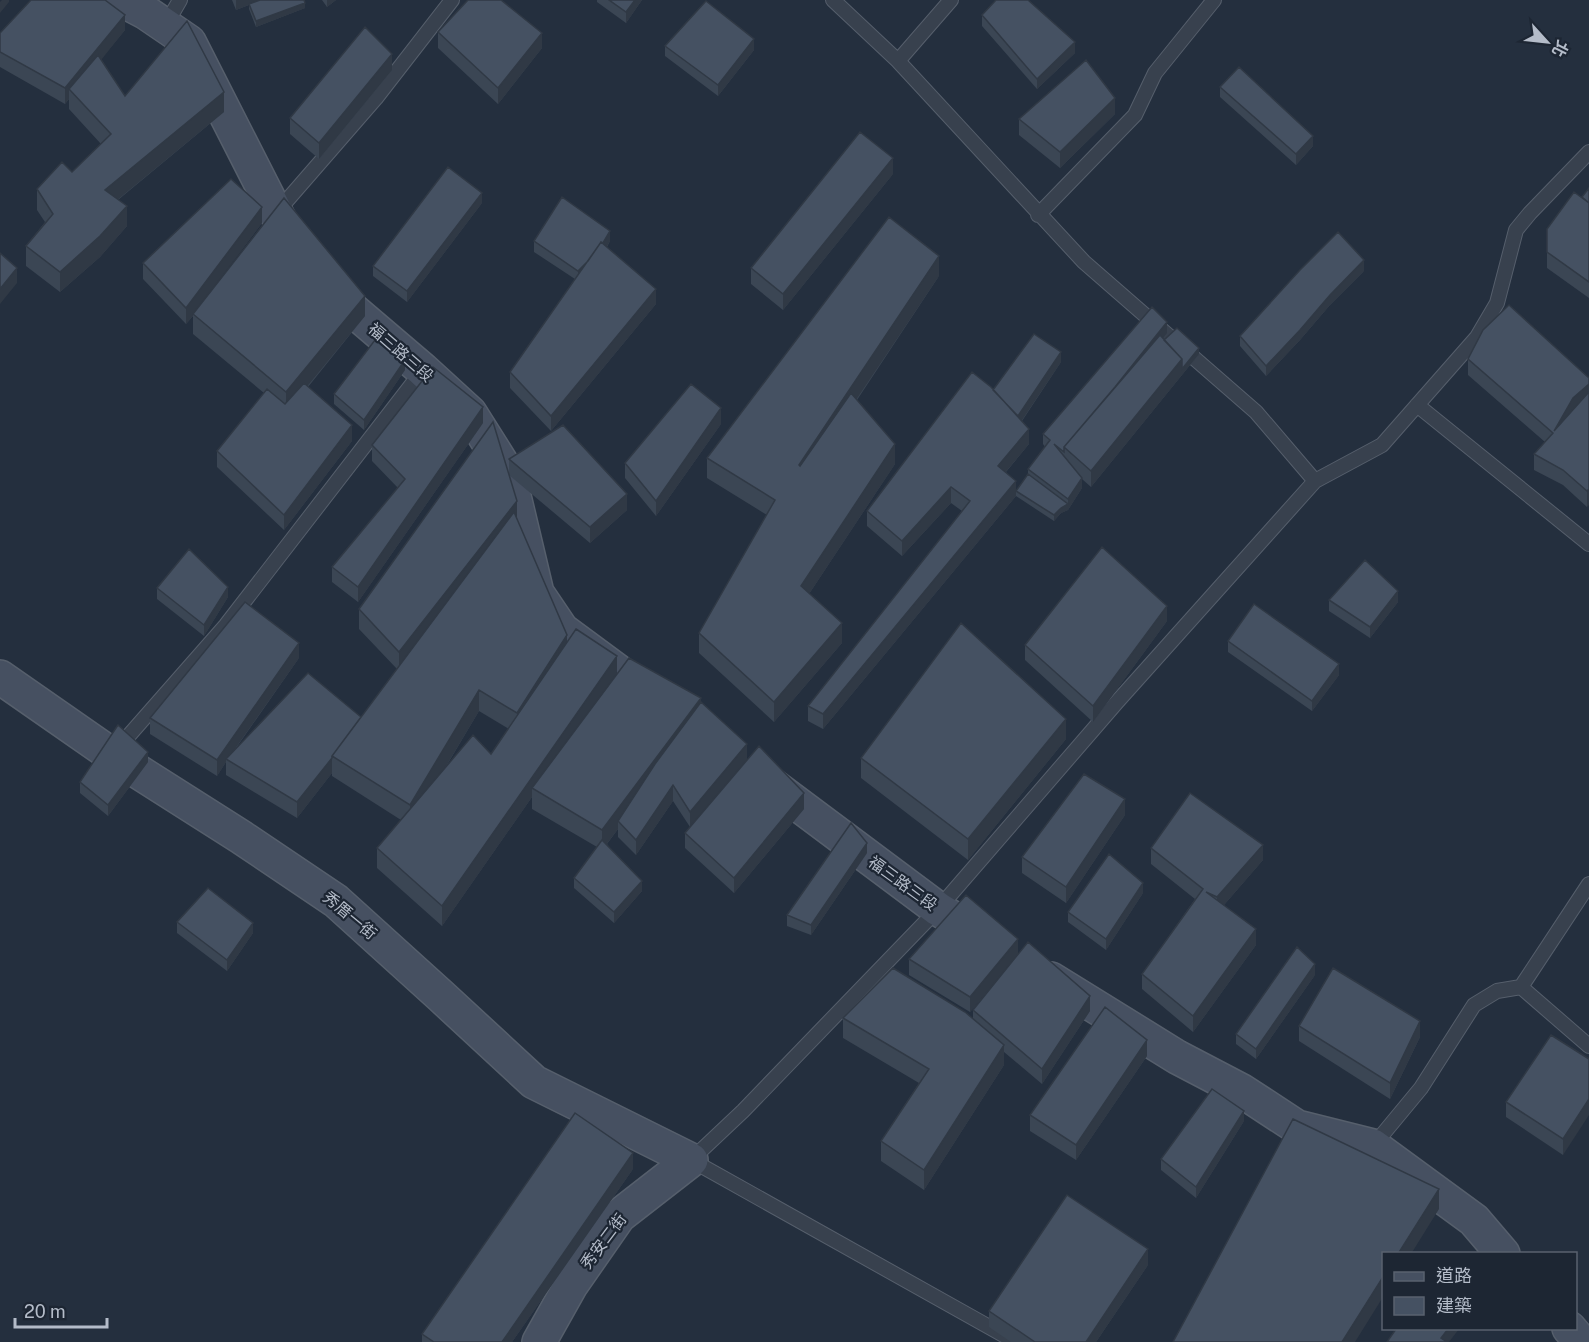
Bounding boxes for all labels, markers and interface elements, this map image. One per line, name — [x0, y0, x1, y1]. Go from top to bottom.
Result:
north arrow — [1517, 12, 1577, 72]
text: 北 — [1548, 37, 1572, 60]
street label: 福三路三段 — [364, 319, 437, 386]
street label: 福三路三段 — [865, 852, 941, 915]
street label: 秀厝一街 — [319, 888, 380, 943]
street label: 秀安二街 — [577, 1210, 630, 1273]
legend — [1382, 1252, 1577, 1330]
text: 道路 — [1436, 1265, 1472, 1286]
scale bar — [15, 1291, 106, 1329]
text: 建築 — [1436, 1295, 1472, 1316]
text: 20 m — [24, 1301, 66, 1322]

